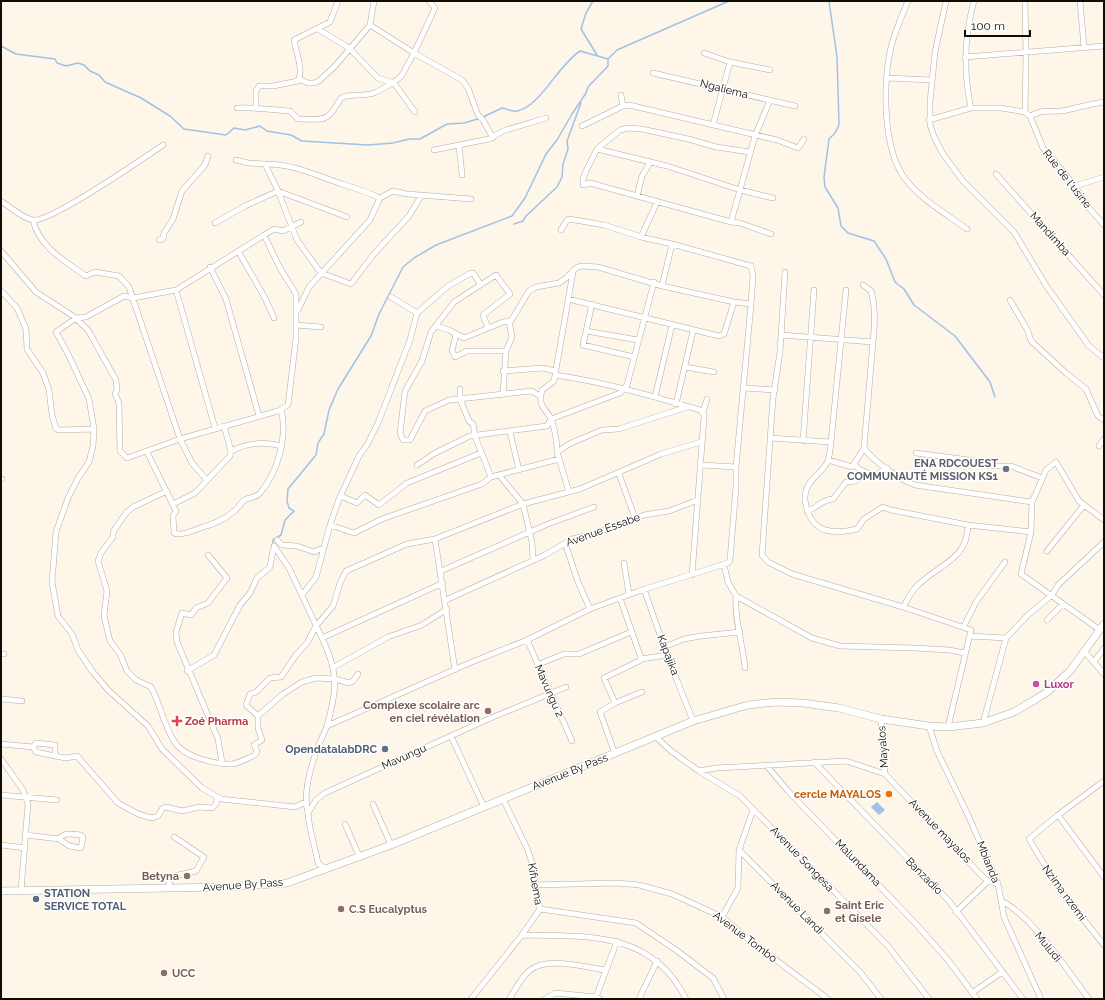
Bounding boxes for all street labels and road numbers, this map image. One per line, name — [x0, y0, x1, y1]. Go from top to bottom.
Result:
street label: Ngaliema — [699, 77, 749, 101]
street label: Rue de l'usine — [1040, 147, 1094, 211]
street label: Mandimba — [1027, 210, 1073, 258]
street label: Avenue Essabe — [564, 510, 642, 549]
street label: Kapajika — [654, 633, 682, 677]
street label: Mavungu 2 — [532, 663, 566, 720]
street label: Mayalos — [875, 726, 891, 768]
street label: Mavungu — [380, 741, 428, 773]
street label: Avenue By Pass — [530, 751, 610, 793]
street label: Avenue mayalos — [906, 796, 974, 866]
street label: Avenue Songesa — [768, 824, 836, 894]
street label: Malundama — [832, 837, 884, 889]
street label: Mbianda — [974, 839, 1002, 885]
street label: Banzadio — [903, 855, 946, 898]
street label: Kifuema — [525, 862, 545, 906]
street label: Nzima nzemi — [1039, 863, 1089, 923]
street label: Avenue By Pass — [202, 876, 284, 894]
street label: Avenue Landi — [768, 879, 826, 937]
street label: Avenue Tombo — [711, 909, 780, 965]
street label: Muludi — [1032, 929, 1064, 965]

